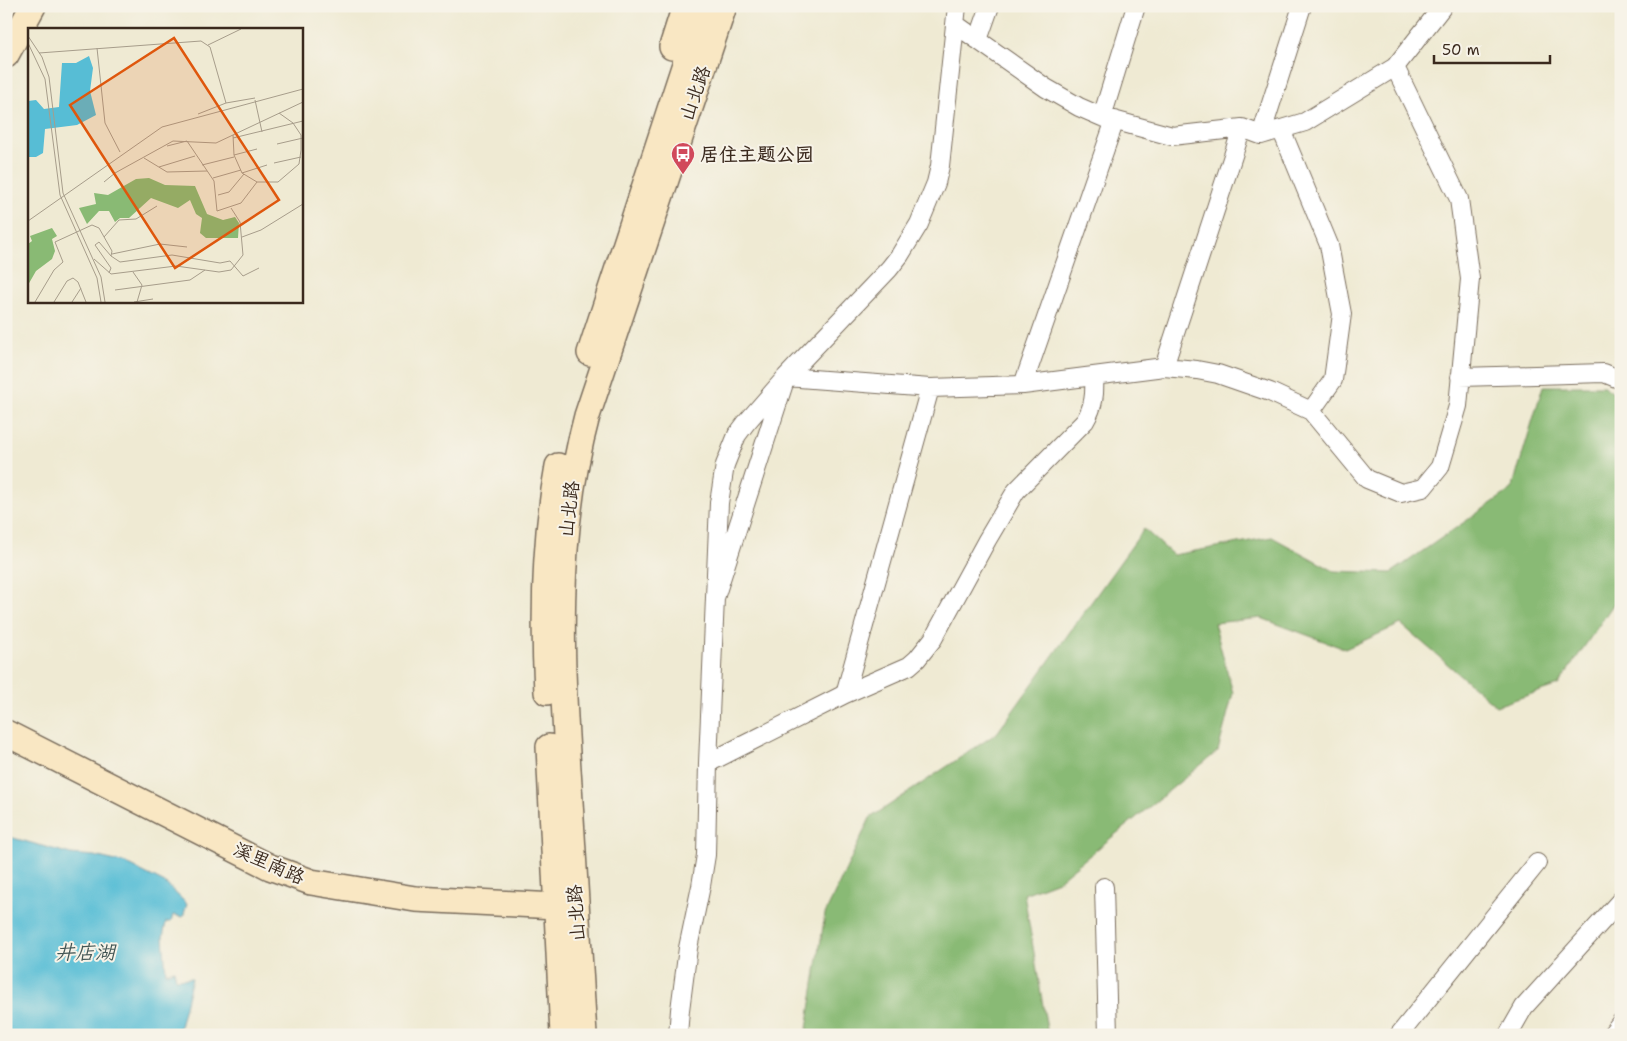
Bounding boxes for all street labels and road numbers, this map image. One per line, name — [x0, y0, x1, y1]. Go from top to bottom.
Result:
street label: 山北路 — [674, 62, 716, 124]
street label: 山北路 — [553, 479, 585, 539]
street label: 溪里南路 — [229, 836, 309, 890]
street label: 山北路 — [562, 884, 590, 942]

